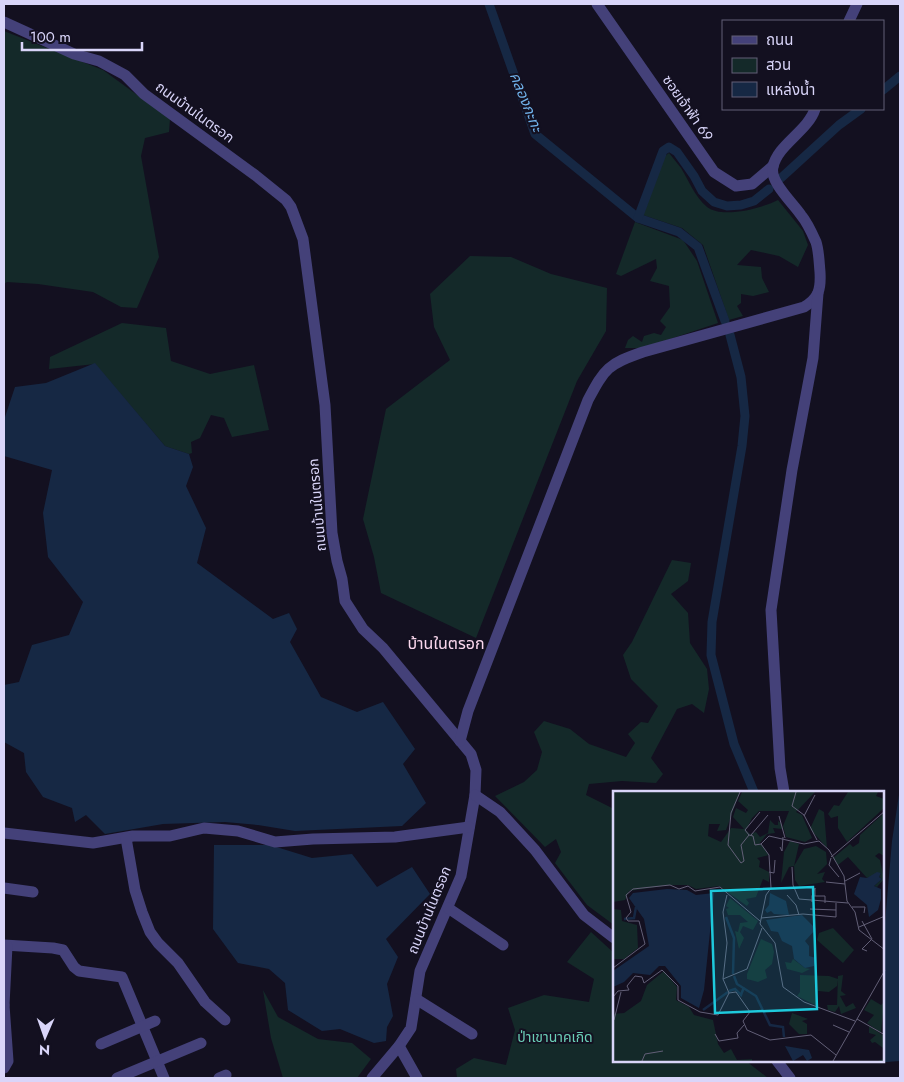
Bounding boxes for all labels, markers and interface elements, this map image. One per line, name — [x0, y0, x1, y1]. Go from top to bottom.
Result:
scale bar — [22, 20, 142, 52]
legend — [722, 20, 884, 110]
text: 100 m — [30, 26, 71, 48]
text: ถนน — [766, 29, 793, 51]
text: สวน — [766, 54, 791, 76]
water label: คลองกะทะ — [504, 69, 549, 137]
street label: ซอยเจ้าฟ้า 69 — [658, 71, 718, 145]
street label: ถนนบ้านในตรอก — [151, 77, 239, 147]
text: แหล่งน้ำ — [766, 79, 815, 101]
street label: ถนนบ้านในตรอก — [303, 458, 331, 552]
district label: บ้านในตรอก — [407, 632, 485, 655]
inset map — [613, 791, 884, 1062]
street label: ถนนบ้านในตรอก — [402, 863, 456, 957]
north arrow — [20, 1012, 70, 1062]
park label: ป่าเขานาคเกิด — [517, 1027, 593, 1047]
text: N — [39, 1040, 50, 1060]

